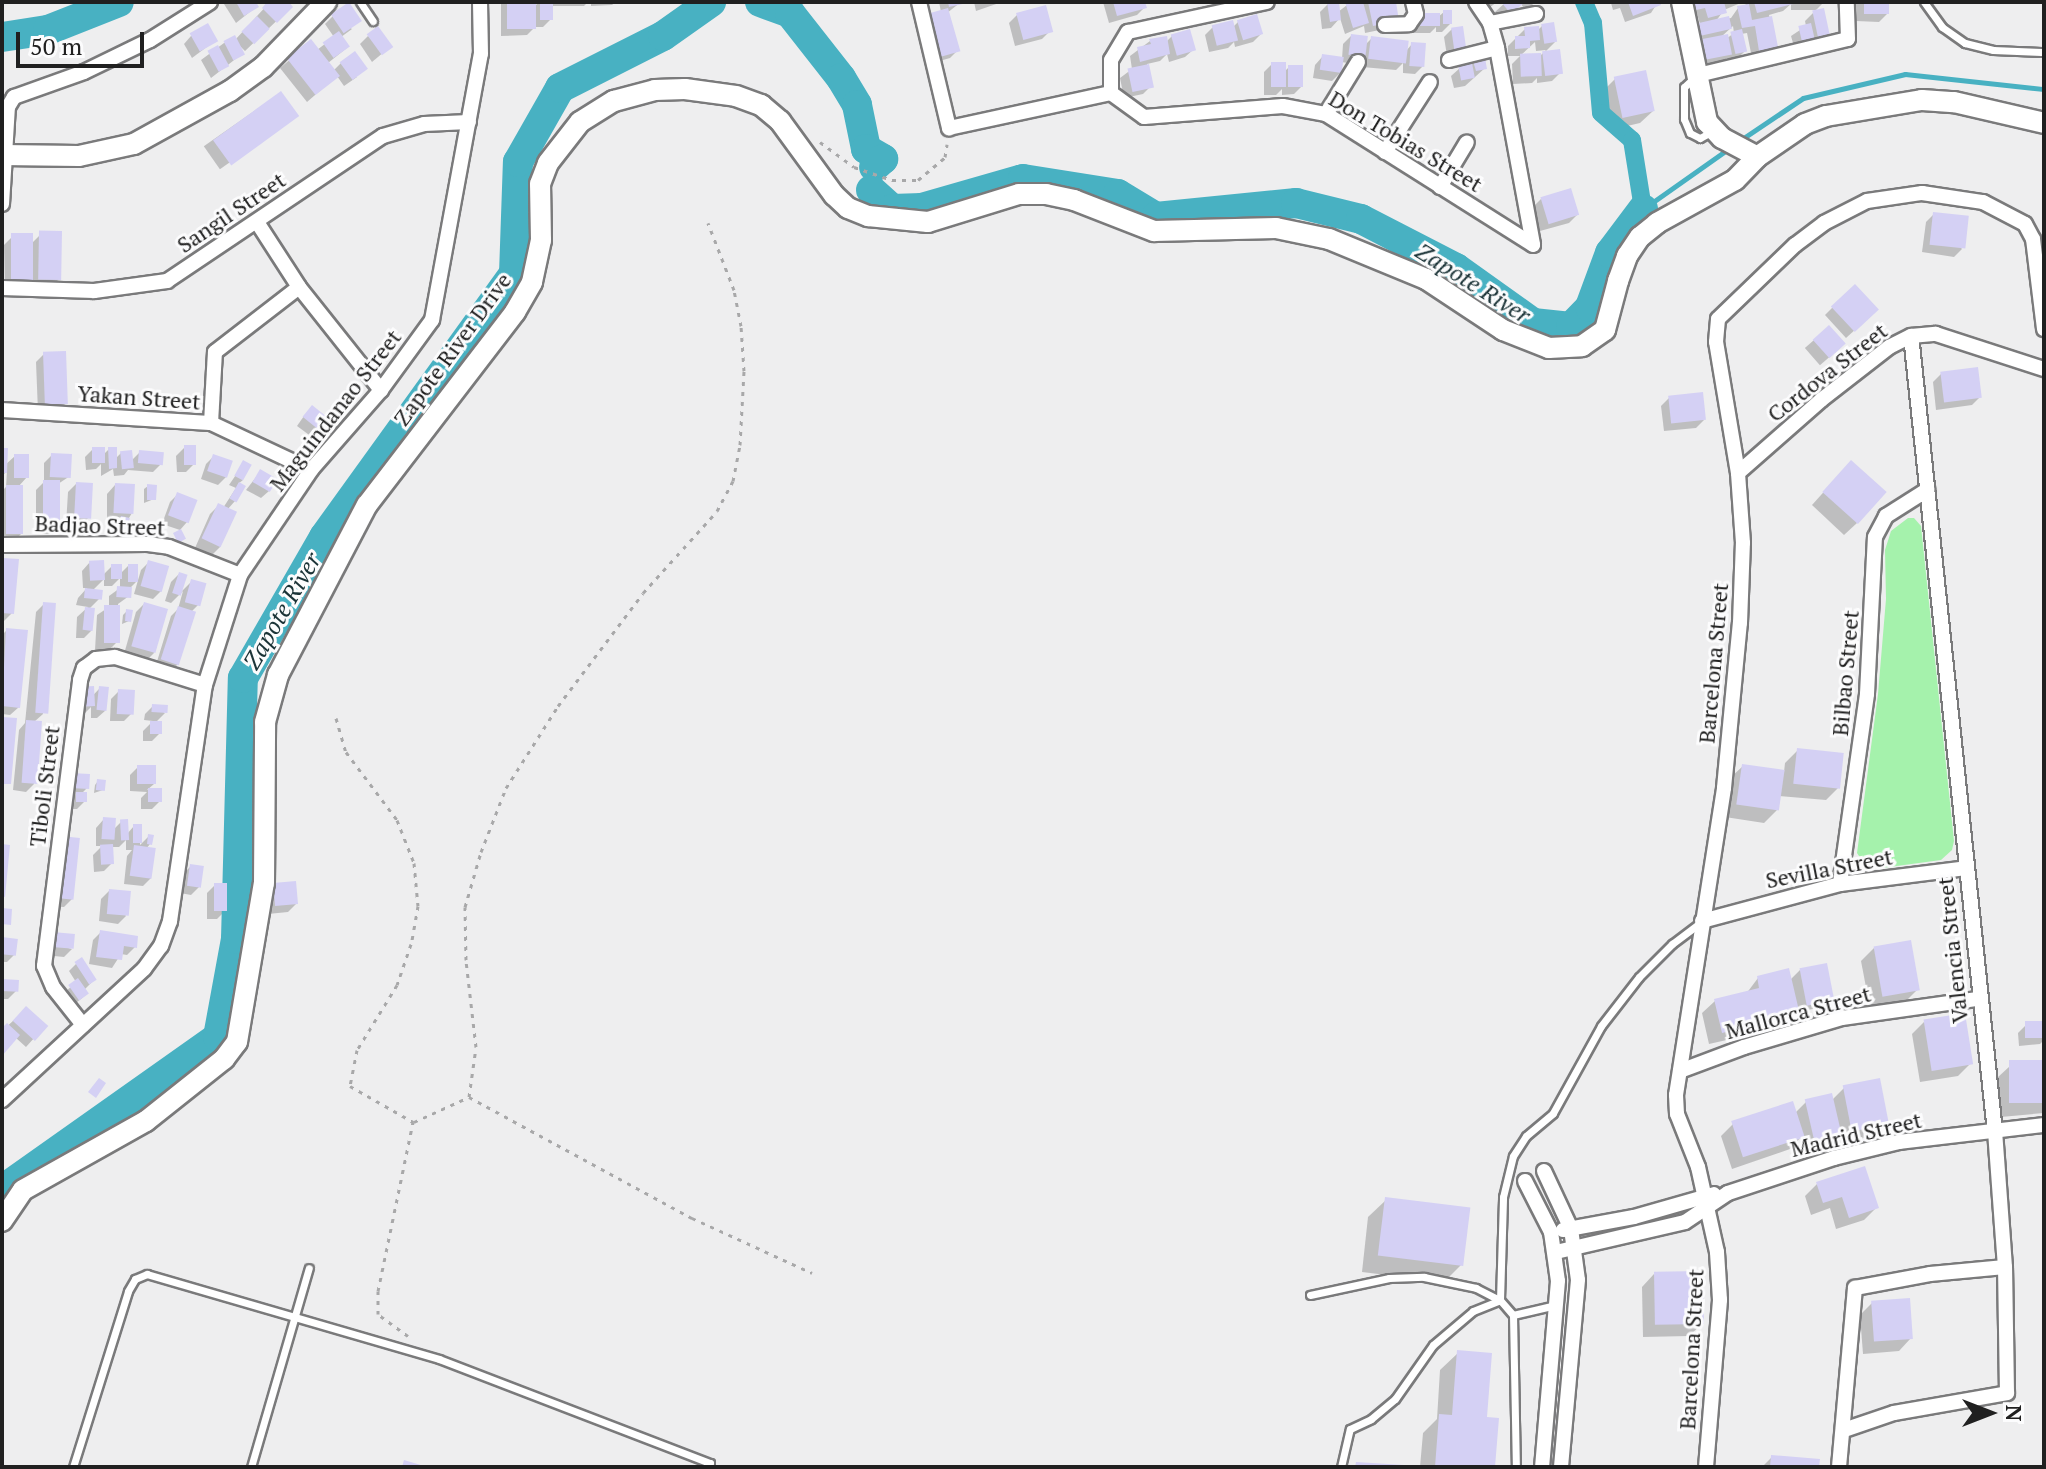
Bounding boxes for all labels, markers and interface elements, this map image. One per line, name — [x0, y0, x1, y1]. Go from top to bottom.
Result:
scale bar — [20, 16, 148, 66]
text: 50 m — [30, 30, 82, 62]
street label: Don Tobias Street — [1325, 85, 1487, 197]
street label: Sangil Street — [172, 166, 290, 258]
water label: Zapote River — [1410, 236, 1536, 330]
street label: Zapote River Drive — [388, 268, 516, 430]
street label: Cordova Street — [1762, 317, 1892, 427]
street label: Maguindanao Street — [264, 324, 406, 496]
street label: Yakan Street — [77, 380, 201, 414]
street label: Badjao Street — [34, 510, 166, 540]
water label: Zapote River — [237, 548, 327, 674]
street label: Barcelona Street — [1693, 582, 1733, 744]
street label: Bilbao Street — [1826, 609, 1864, 737]
street label: Tiboli Street — [23, 724, 65, 848]
street label: Sevilla Street — [1763, 843, 1895, 893]
street label: Valencia Street — [1931, 875, 1973, 1025]
street label: Mallorca Street — [1722, 980, 1874, 1044]
street label: Madrid Street — [1788, 1106, 1924, 1162]
street label: Barcelona Street — [1674, 1268, 1708, 1430]
north arrow — [1950, 1373, 2030, 1453]
text: N — [2000, 1405, 2029, 1421]

